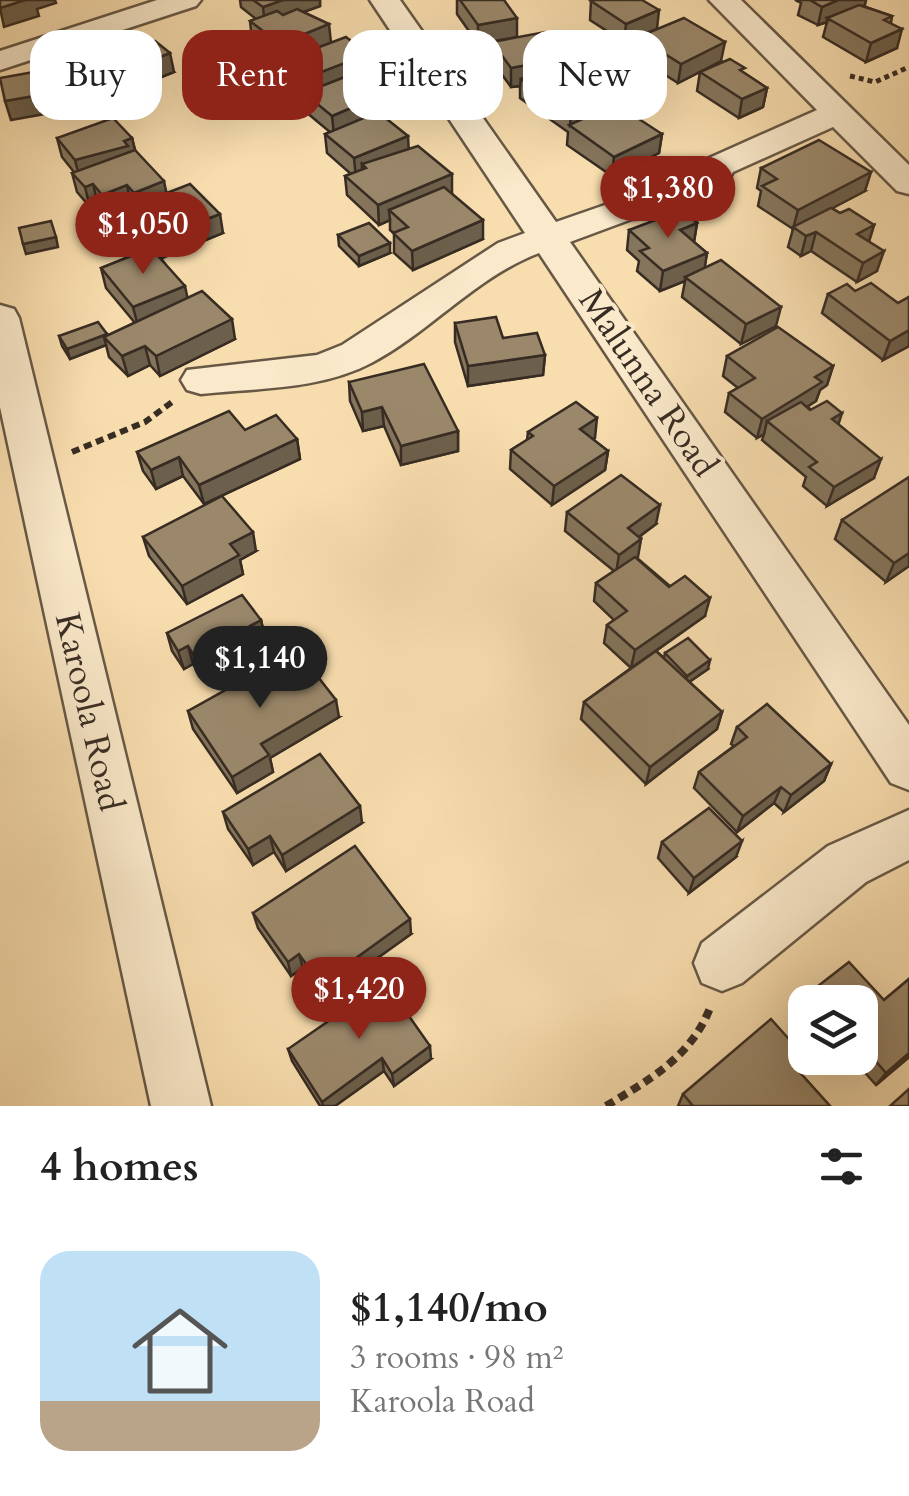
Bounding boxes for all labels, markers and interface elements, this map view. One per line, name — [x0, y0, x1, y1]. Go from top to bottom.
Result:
chip: Buy — [30, 30, 162, 120]
chip: Rent — [182, 30, 323, 120]
chip: Filters — [343, 30, 503, 120]
chip: New — [523, 30, 667, 120]
pin: $1,380 — [587, 156, 749, 241]
text: $1,380 — [622, 166, 714, 210]
pin: $1,050 — [62, 192, 224, 277]
text: $1,050 — [97, 202, 189, 246]
street label: Malunna Road — [567, 279, 729, 487]
street label: Karoola Road — [43, 608, 135, 816]
pin: $1,140 — [179, 626, 341, 711]
text: $1,140 — [214, 636, 306, 680]
pin: $1,420 — [278, 957, 440, 1042]
text: $1,420 — [313, 967, 405, 1011]
map controls — [788, 985, 878, 1075]
button: layers — [788, 985, 878, 1075]
text: 4 homes — [40, 1138, 198, 1195]
icon: filters — [814, 1139, 869, 1194]
text: $1,140/mo — [350, 1279, 548, 1336]
icon: home — [120, 1291, 240, 1411]
text: 3 rooms · 98 m² — [350, 1336, 563, 1380]
text: Karoola Road — [350, 1380, 535, 1424]

